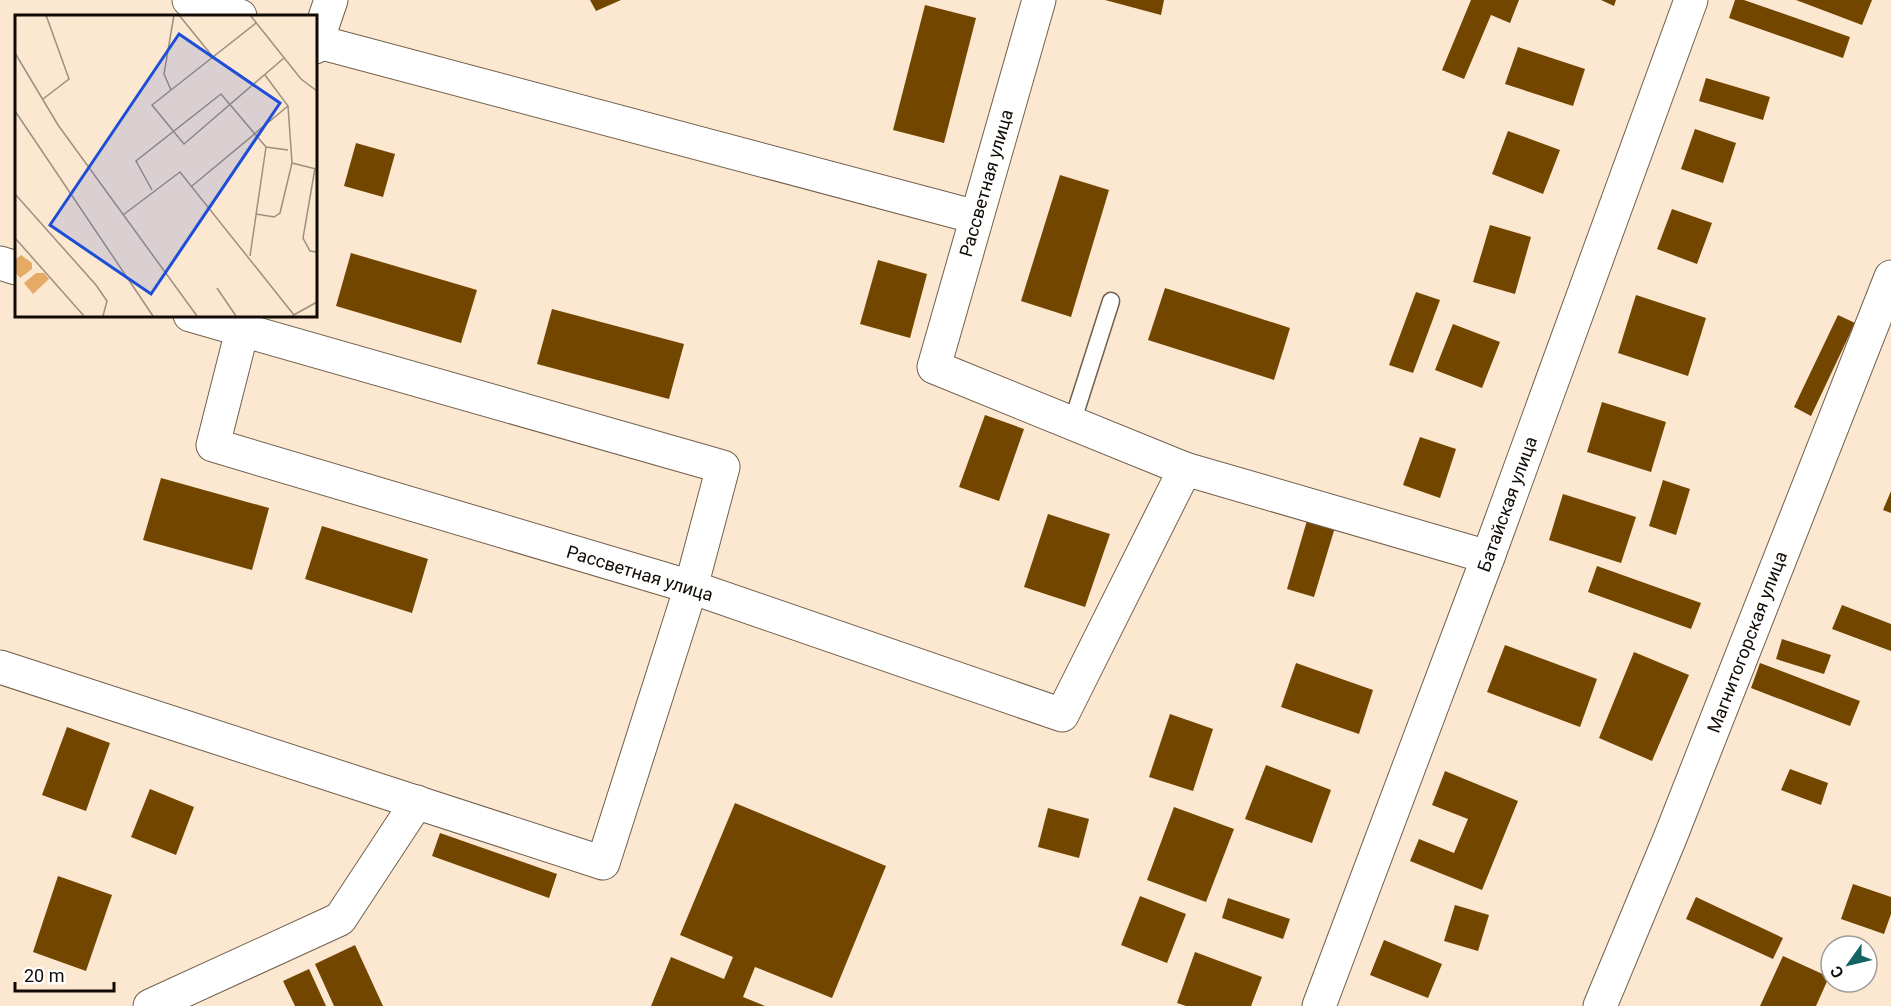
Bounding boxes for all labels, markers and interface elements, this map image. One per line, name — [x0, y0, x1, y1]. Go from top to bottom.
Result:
inset map — [15, 15, 316, 316]
street label: Рассветная улица — [955, 107, 1017, 259]
street label: Батайская улица — [1473, 433, 1541, 575]
street label: Рассветная улица — [564, 541, 716, 605]
street label: Магнитогорская улица — [1703, 548, 1791, 736]
north arrow — [1819, 934, 1879, 994]
scale bar — [15, 955, 114, 993]
text: С — [1826, 962, 1848, 982]
text: 20 m — [24, 965, 64, 986]

